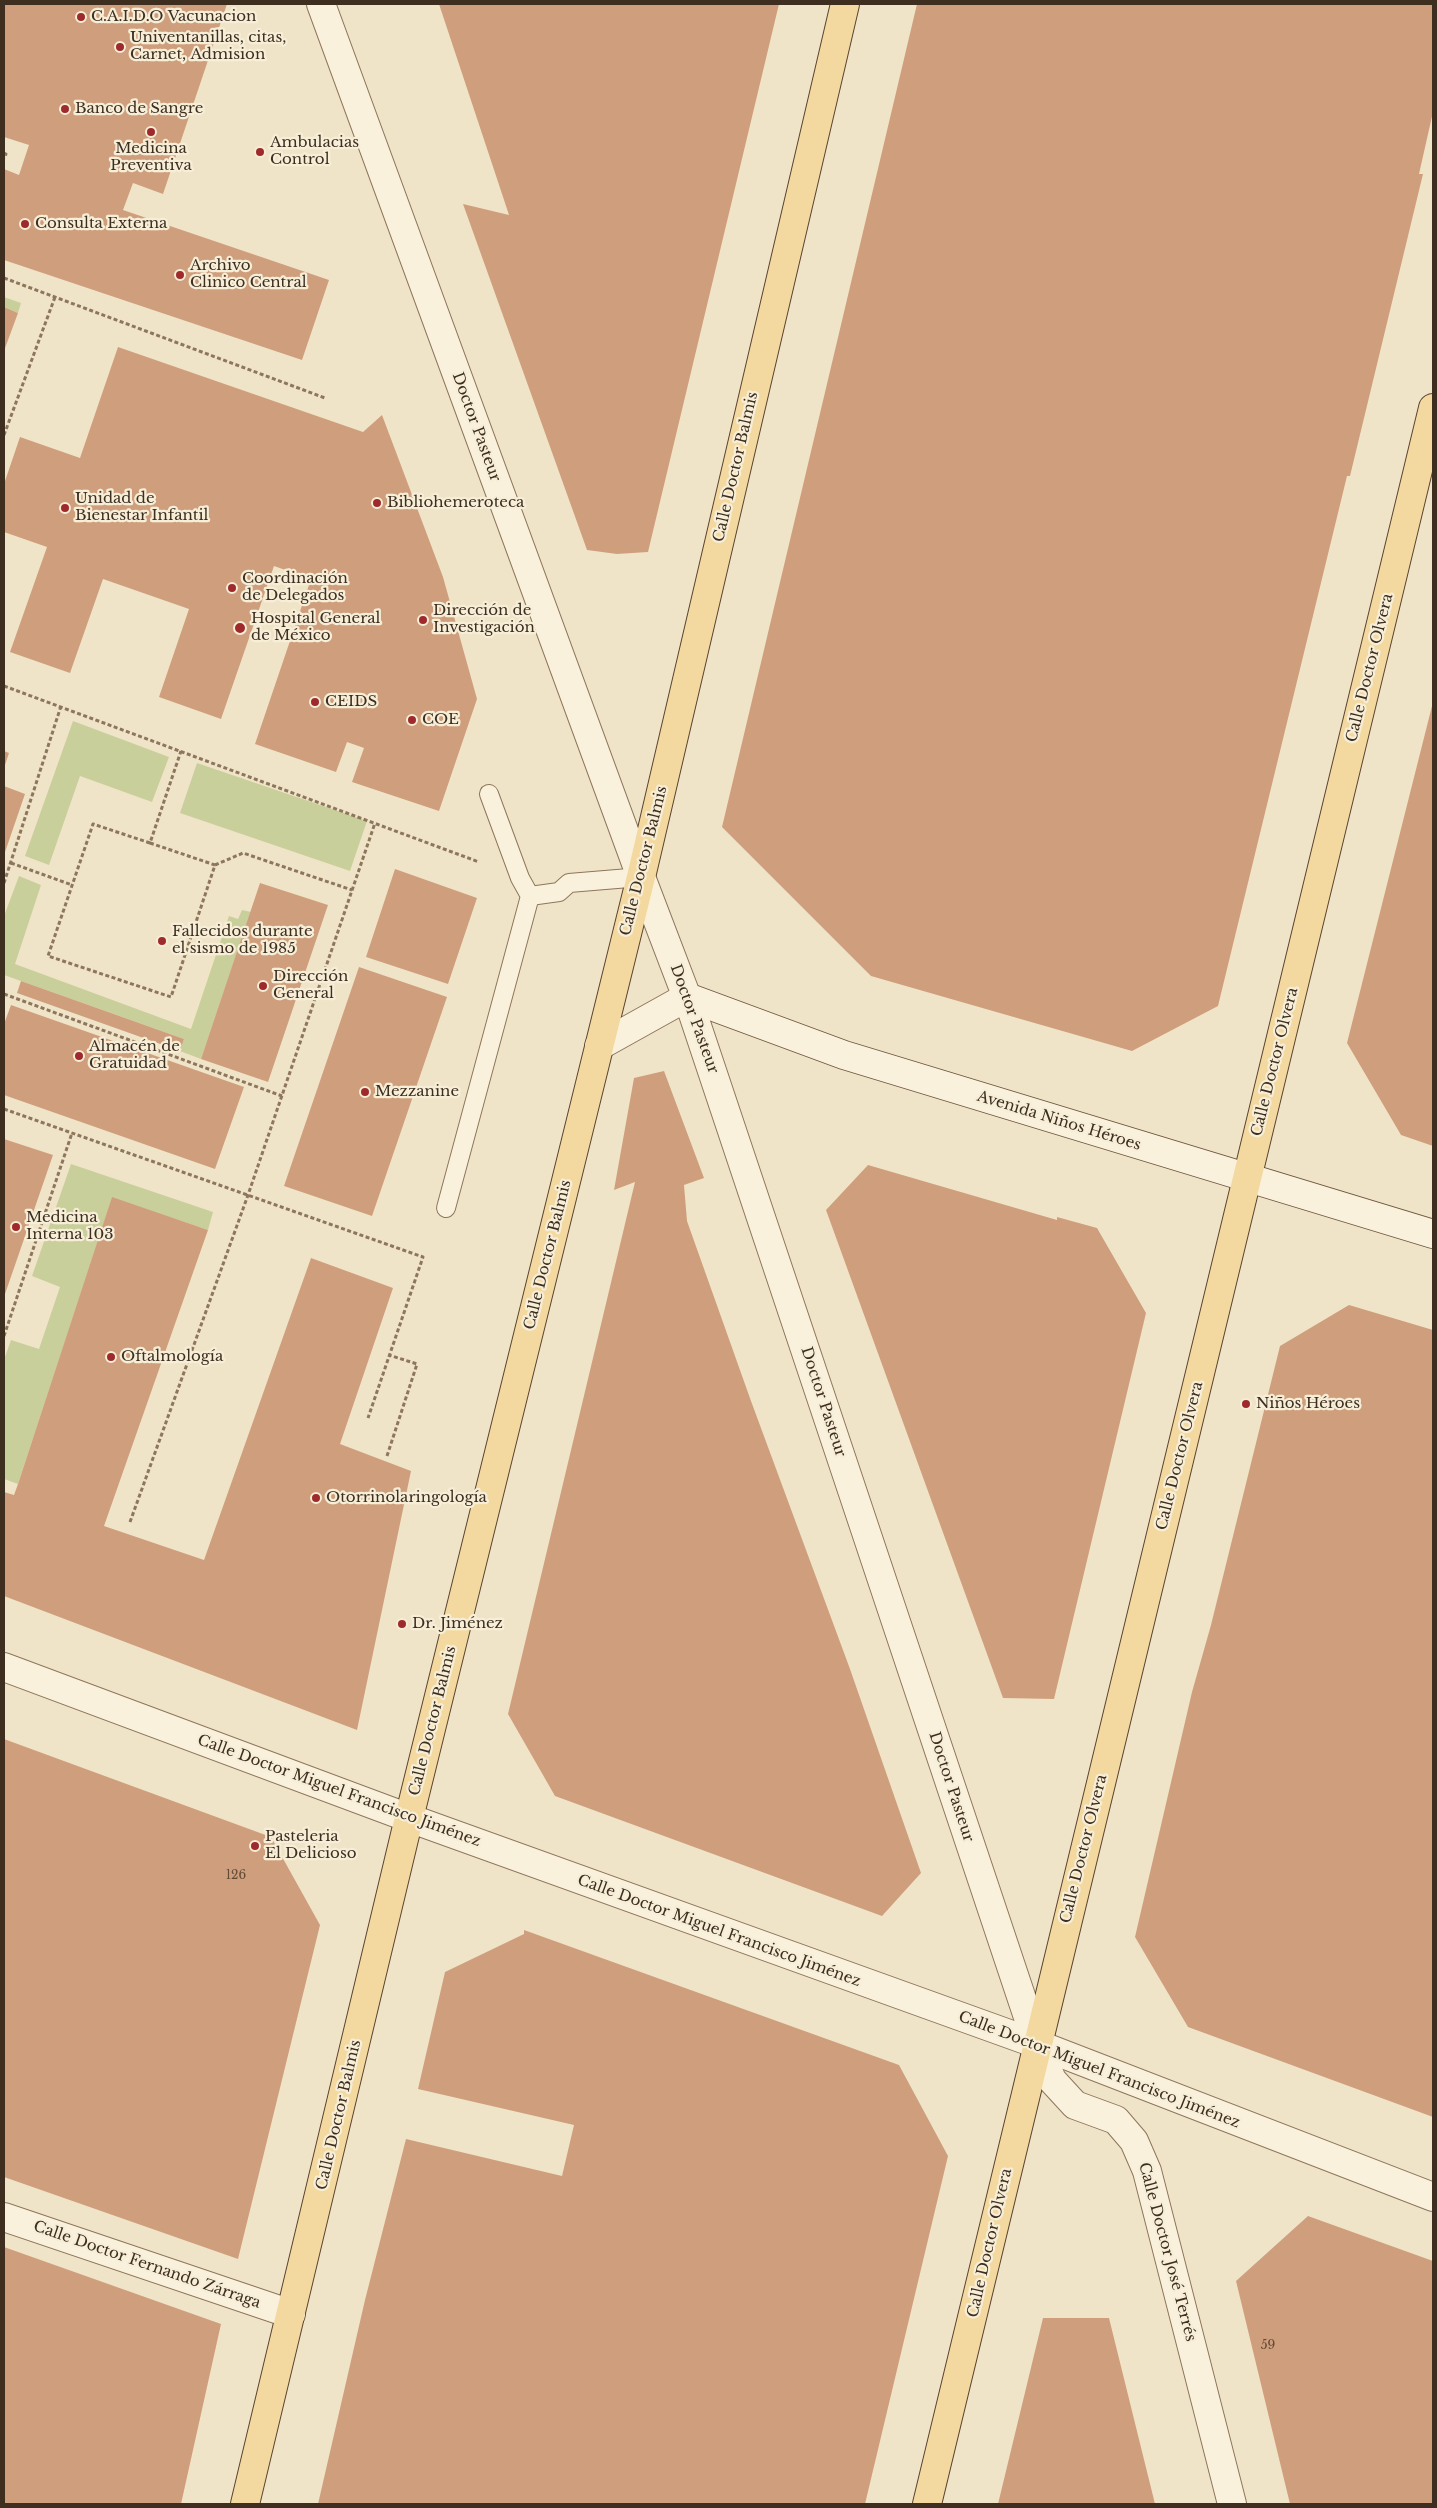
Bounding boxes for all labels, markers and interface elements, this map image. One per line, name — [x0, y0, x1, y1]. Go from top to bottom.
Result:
place label: C.A.I.D.O Vacunacion — [91, 8, 256, 26]
marker: C.A.I.D.O Vacunacion — [75, 11, 87, 23]
place label: Univentanillas, citas, Carnet, Admision — [130, 29, 286, 64]
marker: Univentanillas, citas, Carnet, Admision — [114, 41, 126, 53]
place label: Banco de Sangre — [75, 100, 203, 118]
marker: Banco de Sangre — [59, 103, 71, 115]
marker: Medicina Preventiva — [145, 126, 157, 138]
place label: Ambulacias Control — [270, 134, 359, 169]
place label: Medicina Preventiva — [110, 140, 192, 175]
marker: Ambulacias Control — [254, 146, 266, 158]
place label: Consulta Externa — [35, 215, 167, 233]
marker: Consulta Externa — [19, 218, 31, 230]
place label: Archivo Clinico Central — [190, 257, 307, 292]
marker: Archivo Clinico Central — [174, 269, 186, 281]
street label: Doctor Pasteur — [448, 370, 504, 484]
street label: Calle Doctor Balmis — [710, 390, 762, 544]
place label: Unidad de Bienestar Infantil — [75, 490, 208, 525]
place label: Bibliohemeroteca — [387, 494, 524, 512]
marker: Bibliohemeroteca — [371, 497, 383, 509]
marker: Unidad de Bienestar Infantil — [59, 502, 71, 514]
place label: Coordinación de Delegados — [242, 570, 348, 605]
marker: Coordinación de Delegados — [226, 582, 238, 594]
street label: Calle Doctor Olvera — [1343, 592, 1397, 744]
place label: Dirección de Investigación — [433, 602, 535, 637]
place label: Hospital General de México — [251, 610, 380, 645]
marker: Dirección de Investigación — [417, 614, 429, 626]
marker: Hospital General de México — [233, 621, 247, 635]
place label: CEIDS — [325, 693, 377, 711]
marker: CEIDS — [309, 696, 321, 708]
place label: COE — [422, 711, 459, 729]
marker: COE — [406, 714, 418, 726]
street label: Calle Doctor Balmis — [617, 784, 671, 938]
place label: Fallecidos durante el sismo de 1985 — [172, 923, 313, 958]
marker: Fallecidos durante el sismo de 1985 — [156, 935, 168, 947]
street label: Doctor Pasteur — [666, 962, 722, 1076]
place label: Dirección General — [273, 968, 348, 1003]
marker: Dirección General — [257, 980, 269, 992]
street label: Calle Doctor Olvera — [1248, 986, 1302, 1138]
place label: Almacén de Gratuidad — [89, 1038, 180, 1073]
marker: Almacén de Gratuidad — [73, 1050, 85, 1062]
place label: Mezzanine — [375, 1083, 459, 1101]
marker: Mezzanine — [359, 1086, 371, 1098]
street label: Avenida Niños Héroes — [975, 1087, 1143, 1155]
street label: Calle Doctor Balmis — [521, 1178, 575, 1332]
place label: Medicina Interna 103 — [26, 1209, 114, 1244]
marker: Medicina Interna 103 — [10, 1221, 22, 1233]
street label: Doctor Pasteur — [797, 1345, 849, 1459]
place label: Oftalmología — [121, 1348, 223, 1366]
marker: Oftalmología — [105, 1351, 117, 1363]
street label: Calle Doctor Olvera — [1153, 1380, 1207, 1532]
place label: Niños Héroes — [1256, 1395, 1360, 1413]
marker: Niños Héroes — [1240, 1398, 1252, 1410]
place label: Otorrinolaringología — [326, 1489, 487, 1507]
marker: Otorrinolaringología — [310, 1492, 322, 1504]
place label: Dr. Jiménez — [412, 1615, 503, 1633]
marker: Dr. Jiménez — [396, 1618, 408, 1630]
street label: Calle Doctor Balmis — [406, 1644, 460, 1798]
street label: Doctor Pasteur — [925, 1730, 977, 1844]
street label: Calle Doctor Miguel Francisco Jiménez — [195, 1731, 483, 1851]
street label: Calle Doctor Olvera — [1057, 1773, 1111, 1925]
place label: Pasteleria El Delicioso — [265, 1828, 356, 1863]
marker: Pasteleria El Delicioso — [249, 1840, 261, 1852]
house number: 126 — [226, 1869, 246, 1883]
street label: Calle Doctor Miguel Francisco Jiménez — [575, 1871, 863, 1991]
street label: Calle Doctor Miguel Francisco Jiménez — [956, 2008, 1242, 2132]
street label: Calle Doctor Balmis — [313, 2038, 365, 2192]
street label: Calle Doctor José Terrés — [1134, 2160, 1200, 2344]
street label: Calle Doctor Olvera — [964, 2167, 1016, 2319]
street label: Calle Doctor Fernando Zárraga — [31, 2218, 263, 2312]
house number: 59 — [1261, 2339, 1275, 2353]

